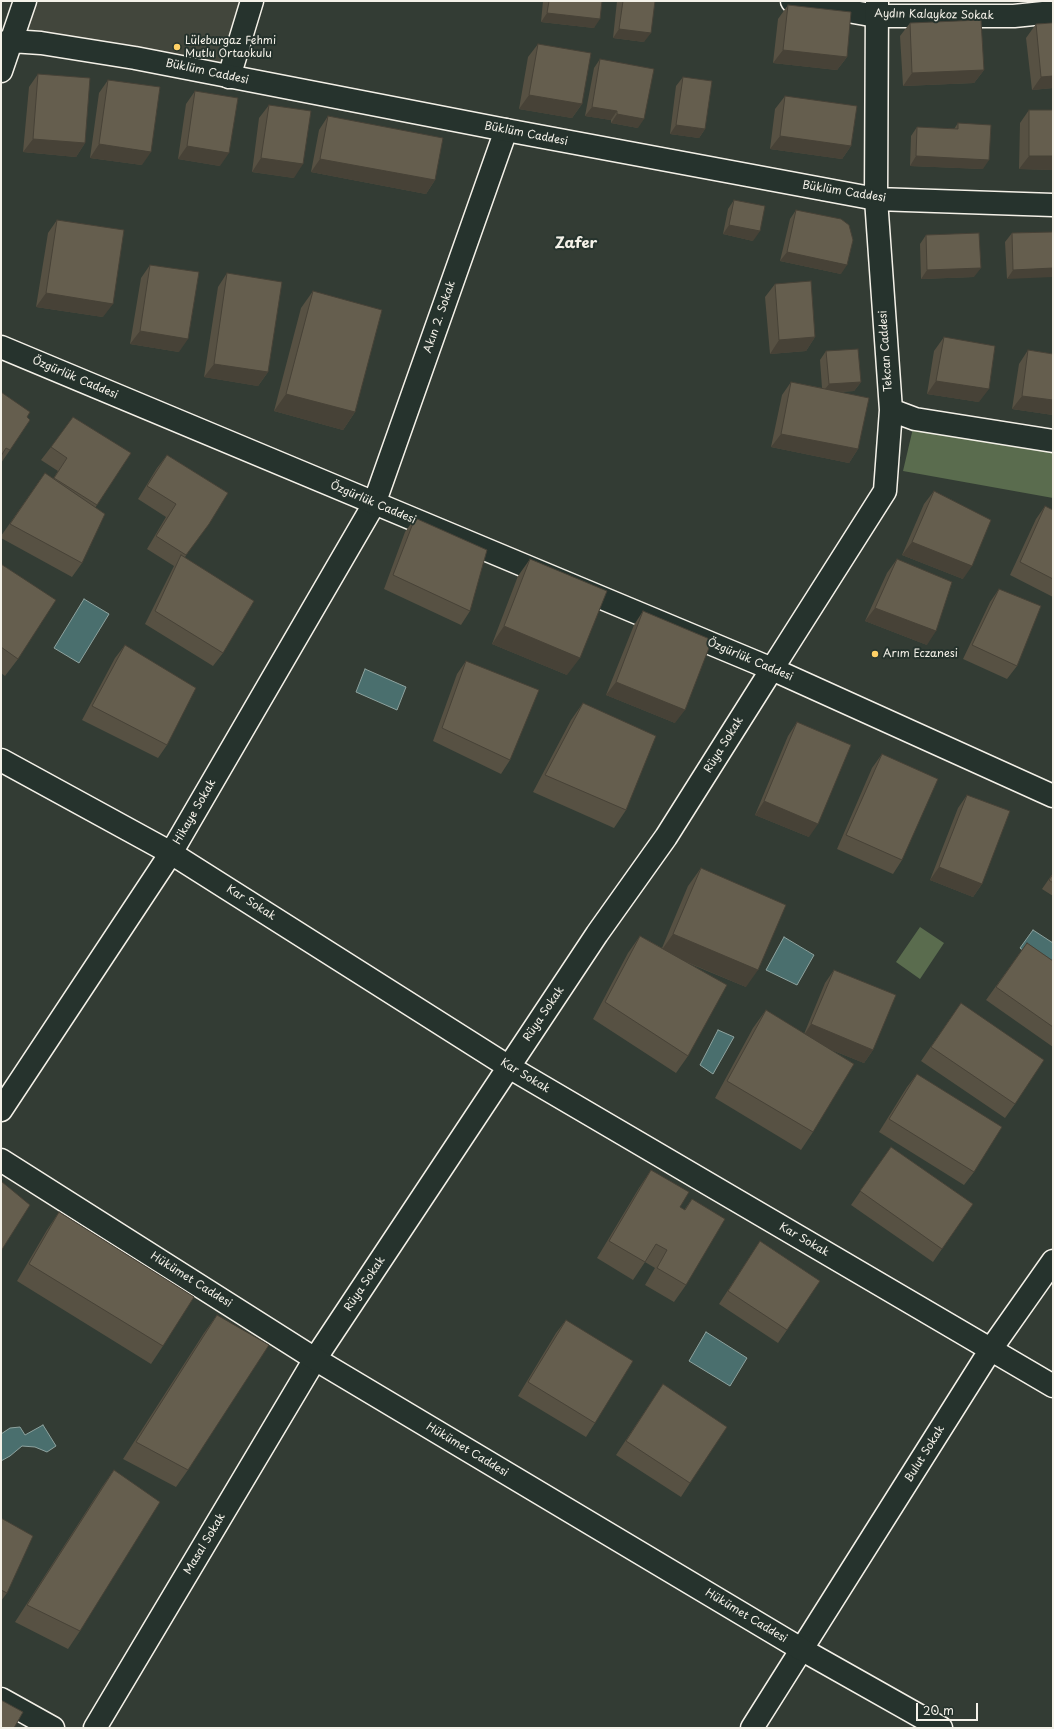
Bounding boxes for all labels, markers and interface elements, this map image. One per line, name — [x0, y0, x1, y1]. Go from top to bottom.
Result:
street label: Aydın Kalaykoz Sokak — [874, 7, 994, 23]
place label: Lüleburgaz Fehmi Mutlu Ortaokulu — [185, 34, 276, 60]
marker: Lüleburgaz Fehmi Mutlu Ortaokulu — [172, 42, 182, 52]
street label: Büklüm Caddesi — [164, 57, 250, 87]
street label: Büklüm Caddesi — [483, 119, 569, 149]
street label: Büklüm Caddesi — [801, 179, 887, 205]
district label: Zafer — [555, 235, 597, 253]
street label: Akın 2. Sokak — [421, 279, 459, 355]
street label: Tekcan Caddesi — [877, 310, 895, 392]
street label: Özgürlük Caddesi — [30, 354, 120, 402]
street label: Özgürlük Caddesi — [328, 479, 418, 527]
street label: Özgürlük Caddesi — [705, 636, 795, 684]
place label: Arım Eczanesi — [883, 647, 958, 661]
marker: Arım Eczanesi — [870, 649, 880, 659]
street label: Rüya Sokak — [702, 715, 746, 775]
street label: Hikaye Sokak — [171, 777, 219, 847]
street label: Kar Sokak — [224, 883, 278, 923]
street label: Rüya Sokak — [521, 984, 567, 1044]
street label: Kar Sokak — [498, 1056, 552, 1096]
street label: Kar Sokak — [777, 1220, 831, 1260]
street label: Hükümet Caddesi — [148, 1250, 234, 1310]
street label: Rüya Sokak — [342, 1254, 388, 1314]
street label: Hükümet Caddesi — [424, 1420, 510, 1480]
street label: Bulut Sokak — [902, 1423, 948, 1485]
street label: Masal Sokak — [182, 1511, 228, 1577]
street label: Hükümet Caddesi — [703, 1586, 789, 1646]
scale bar — [918, 1695, 980, 1721]
text: 20 m — [923, 1701, 954, 1719]

